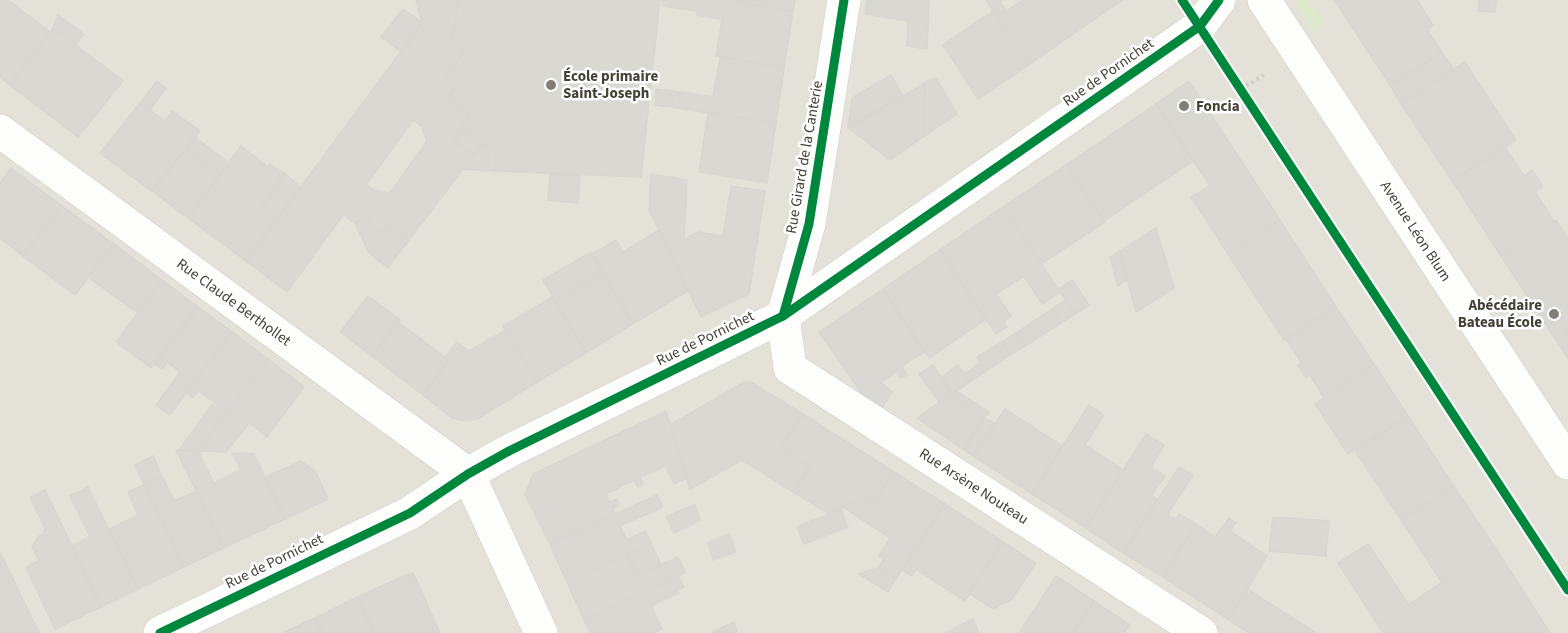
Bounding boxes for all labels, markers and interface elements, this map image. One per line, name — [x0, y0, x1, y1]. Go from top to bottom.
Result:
street label: Rue de Pornichet — [1059, 33, 1158, 112]
place label: École primaire Saint-Joseph — [563, 66, 658, 104]
marker: École primaire Saint-Joseph — [544, 78, 558, 92]
street label: Rue Girard de la Canterie — [781, 79, 828, 235]
place label: Foncia — [1196, 96, 1240, 117]
marker: Foncia — [1177, 99, 1191, 113]
street label: Avenue Léon Blum — [1375, 177, 1456, 286]
street label: Rue Claude Berthollet — [172, 254, 295, 351]
place label: Abécédaire Bateau École — [1458, 295, 1542, 333]
street label: Rue de Pornichet — [653, 306, 758, 371]
marker: Abécédaire Bateau École — [1547, 307, 1561, 321]
street label: Rue Arsène Nouteau — [915, 443, 1033, 530]
street label: Rue de Pornichet — [222, 529, 327, 594]

